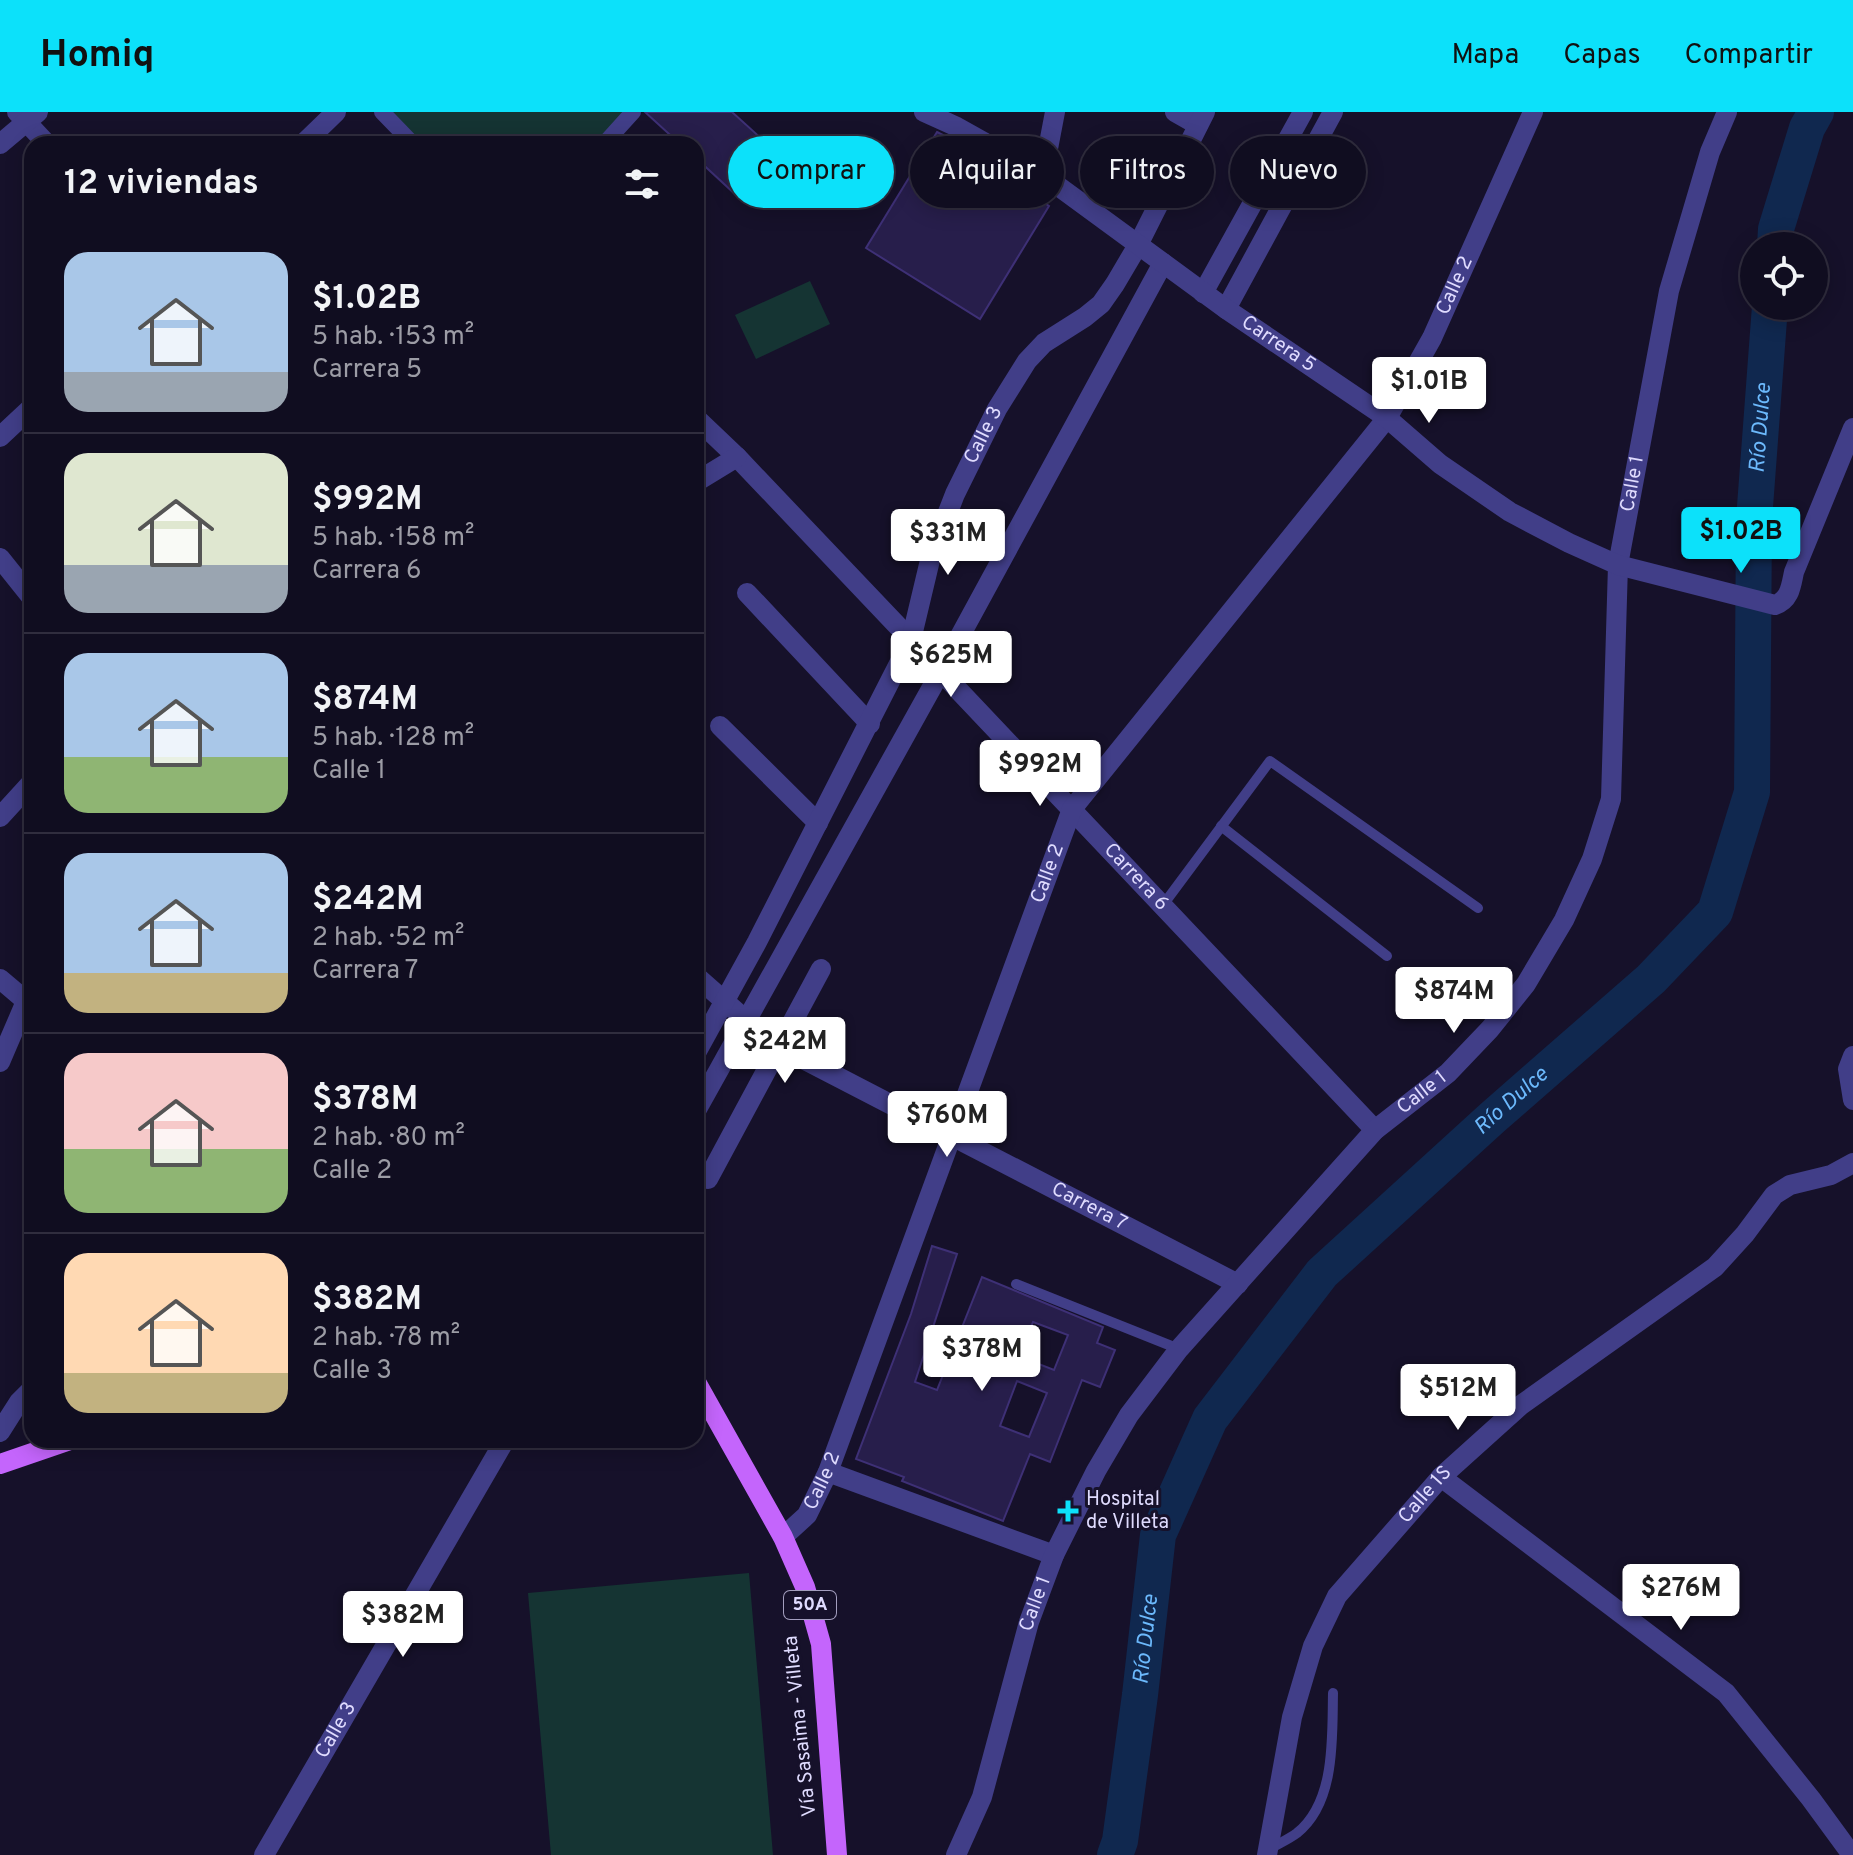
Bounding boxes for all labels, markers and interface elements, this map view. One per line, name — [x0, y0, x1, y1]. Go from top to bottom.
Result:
text: Homiq — [40, 32, 155, 81]
text: Mapa — [1452, 38, 1519, 74]
text: Capas — [1563, 38, 1641, 74]
text: Compartir — [1685, 38, 1813, 74]
chip: Comprar — [728, 136, 894, 208]
chip: Alquilar — [910, 136, 1064, 208]
chip: Filtros — [1080, 136, 1214, 208]
chip: Nuevo — [1230, 136, 1366, 208]
icon: filters — [620, 162, 664, 206]
text: 12 viviendas — [64, 163, 259, 206]
map controls — [1740, 232, 1828, 320]
button: locate — [1740, 232, 1828, 320]
street label: Calle 2 — [1431, 252, 1480, 319]
text: $1.02B — [312, 278, 421, 321]
icon: home — [128, 284, 224, 380]
street label: Carrera 5 — [1236, 310, 1321, 379]
text: 5 hab. · 153 m² — [312, 321, 474, 354]
text: Carrera 5 — [312, 354, 422, 387]
pin: $1.01B — [1364, 357, 1494, 425]
text: $1.01B — [1390, 366, 1468, 399]
water label: Río Dulce — [1744, 382, 1778, 474]
street label: Calle 3 — [959, 402, 1009, 469]
street label: Calle 1 — [1615, 454, 1651, 514]
text: $992M — [312, 479, 423, 522]
icon: home — [128, 485, 224, 581]
pin: $1.02B — [1676, 507, 1806, 575]
pin: $331M — [892, 509, 1004, 577]
text: $1.02B — [1699, 516, 1783, 549]
text: $331M — [909, 518, 987, 551]
text: 5 hab. · 158 m² — [312, 522, 475, 555]
text: Carrera 6 — [312, 555, 421, 588]
pin: $625M — [895, 631, 1007, 699]
text: $625M — [909, 640, 993, 673]
text: $874M — [312, 679, 418, 722]
icon: home — [128, 685, 224, 781]
text: 5 hab. · 128 m² — [312, 722, 474, 755]
pin: $992M — [984, 740, 1096, 808]
text: $992M — [998, 749, 1082, 782]
text: Calle 1 — [312, 755, 386, 788]
street label: Carrera 6 — [1097, 838, 1174, 917]
street label: Calle 2 — [1025, 840, 1071, 907]
text: $242M — [312, 879, 424, 922]
icon: home — [128, 885, 224, 981]
text: 2 hab. · 52 m² — [312, 922, 464, 955]
text: Carrera 7 — [312, 955, 418, 988]
pin: $874M — [1398, 967, 1510, 1035]
text: $874M — [1413, 976, 1495, 1009]
pin: $242M — [729, 1017, 841, 1085]
text: $242M — [742, 1026, 828, 1059]
water label: Río Dulce — [1469, 1061, 1555, 1141]
street label: Calle 1 — [1392, 1065, 1453, 1121]
text: $378M — [312, 1079, 418, 1122]
icon: home — [128, 1085, 224, 1181]
pin: $760M — [891, 1091, 1003, 1159]
text: $760M — [906, 1100, 988, 1133]
text: 2 hab. · 80 m² — [312, 1122, 465, 1155]
text: Calle 2 — [312, 1155, 392, 1188]
street label: Carrera 7 — [1047, 1176, 1131, 1237]
text: $382M — [312, 1279, 422, 1322]
icon: home — [128, 1285, 224, 1381]
text: 2 hab. · 78 m² — [312, 1322, 460, 1355]
pin: $378M — [926, 1325, 1038, 1393]
text: $378M — [941, 1334, 1023, 1367]
text: Calle 3 — [312, 1355, 392, 1388]
pin: $512M — [1402, 1364, 1514, 1432]
text: $512M — [1419, 1373, 1497, 1406]
street label: Calle 2 — [798, 1448, 847, 1515]
street label: Calle 1S — [1393, 1460, 1458, 1529]
place label: Hospital de Villeta — [1086, 1487, 1169, 1536]
marker: Hospital de Villeta — [1057, 1500, 1079, 1522]
pin: $276M — [1625, 1564, 1737, 1632]
street label: Calle 1 — [1014, 1573, 1058, 1634]
text: $276M — [1640, 1573, 1722, 1606]
pin: $382M — [347, 1591, 459, 1659]
road number: 50A — [784, 1591, 836, 1619]
water label: Río Dulce — [1128, 1593, 1165, 1686]
text: $382M — [361, 1600, 445, 1633]
street label: Vía Sasaima - Villeta — [779, 1634, 823, 1818]
street label: Calle 3 — [310, 1697, 363, 1764]

